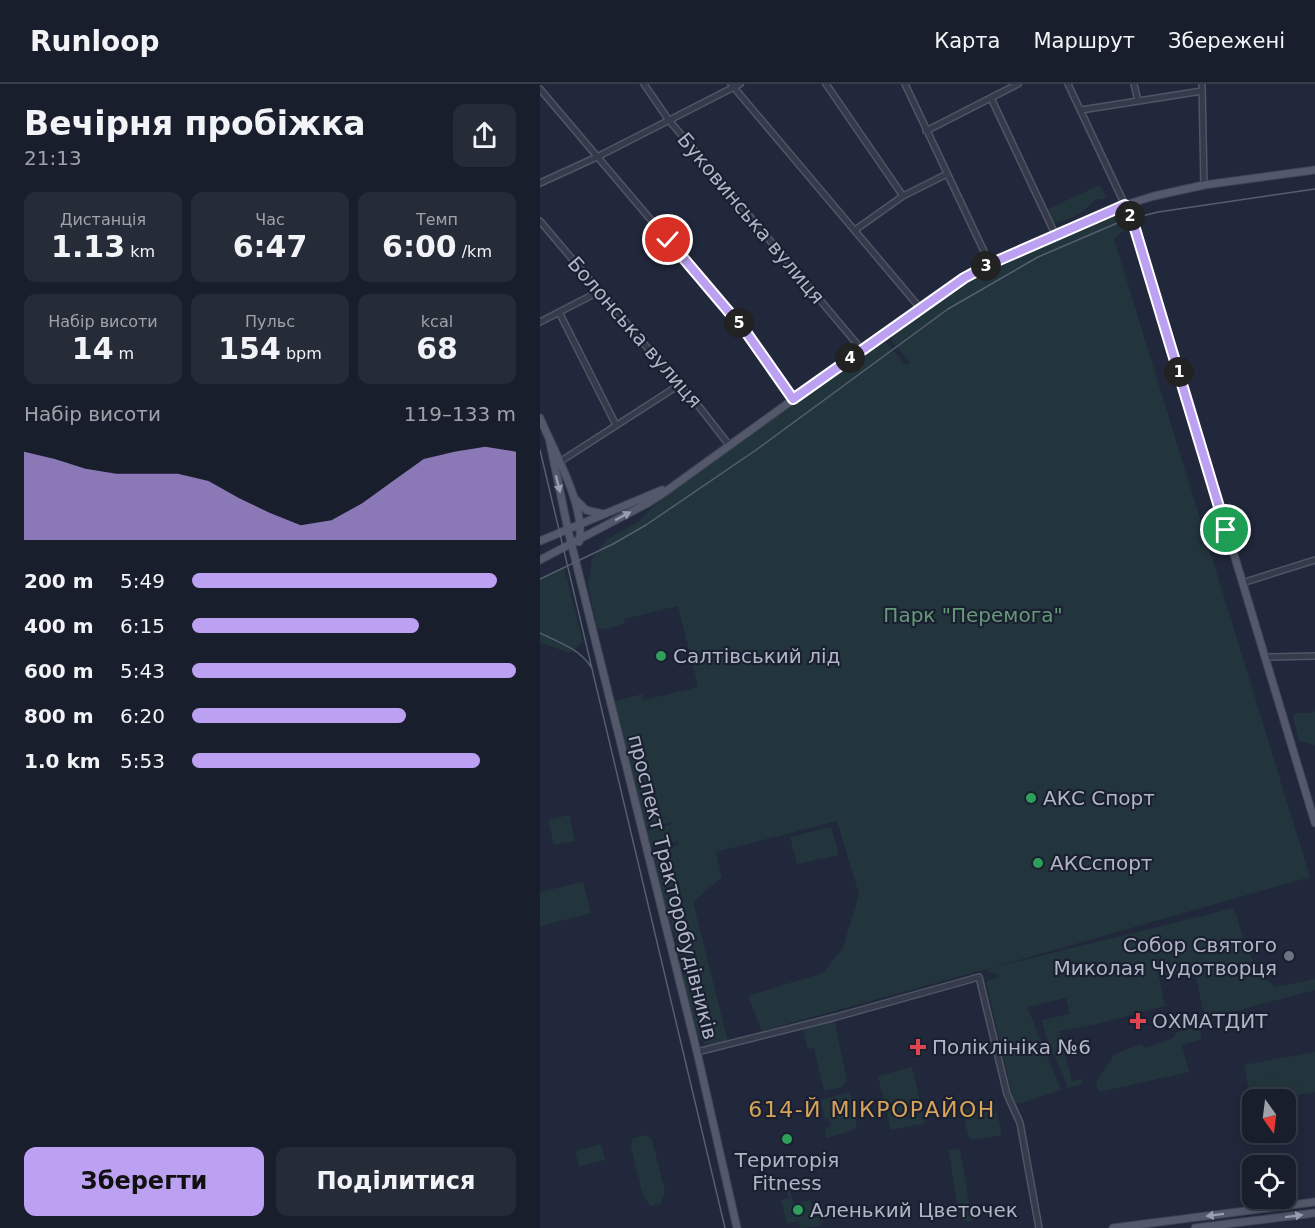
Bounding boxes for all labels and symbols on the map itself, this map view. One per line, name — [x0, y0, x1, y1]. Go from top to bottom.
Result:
street label: Буковинська вулиця — [672, 127, 830, 309]
pin: 2 — [1115, 201, 1145, 231]
pin — [642, 214, 693, 265]
street label: Болонська вулиця — [563, 251, 707, 413]
pin: 3 — [971, 251, 1001, 281]
pin: 5 — [724, 308, 754, 338]
pin: 4 — [835, 343, 865, 373]
pin: 1 — [1164, 357, 1194, 387]
one-way arrow — [553, 475, 563, 493]
pin — [1200, 504, 1251, 555]
one-way arrow — [615, 511, 632, 521]
park label: Парк "Перемога" — [883, 603, 1063, 627]
place label: Салтівський лід — [673, 644, 840, 668]
marker: Салтівський лід — [654, 649, 668, 663]
street label: проспект Тракторобудівників — [623, 732, 723, 1042]
place label: АКС Спорт — [1043, 786, 1155, 810]
marker: АКС Спорт — [1024, 791, 1038, 805]
place label: АКСспорт — [1050, 851, 1153, 875]
marker: АКСспорт — [1031, 856, 1045, 870]
place label: Собор Святого Миколая Чудотворця — [1053, 933, 1277, 980]
marker: Собор Святого Миколая Чудотворця — [1282, 949, 1296, 963]
place label: ОХМАТДИТ — [1152, 1009, 1268, 1033]
marker: ОХМАТДИТ — [1129, 1012, 1147, 1030]
place label: Поліклініка №6 — [932, 1035, 1091, 1059]
marker: Поліклініка №6 — [909, 1038, 927, 1056]
north arrow — [1242, 1089, 1296, 1143]
district label: 614-Й МІКРОРАЙОН — [748, 1097, 996, 1122]
marker: Територія Fitness — [780, 1132, 794, 1146]
place label: Територія Fitness — [734, 1148, 839, 1195]
place label: Аленький Цветочек — [810, 1198, 1018, 1222]
marker: Аленький Цветочек — [791, 1203, 805, 1217]
one-way arrow — [1206, 1210, 1225, 1219]
one-way arrow — [1285, 1211, 1304, 1220]

